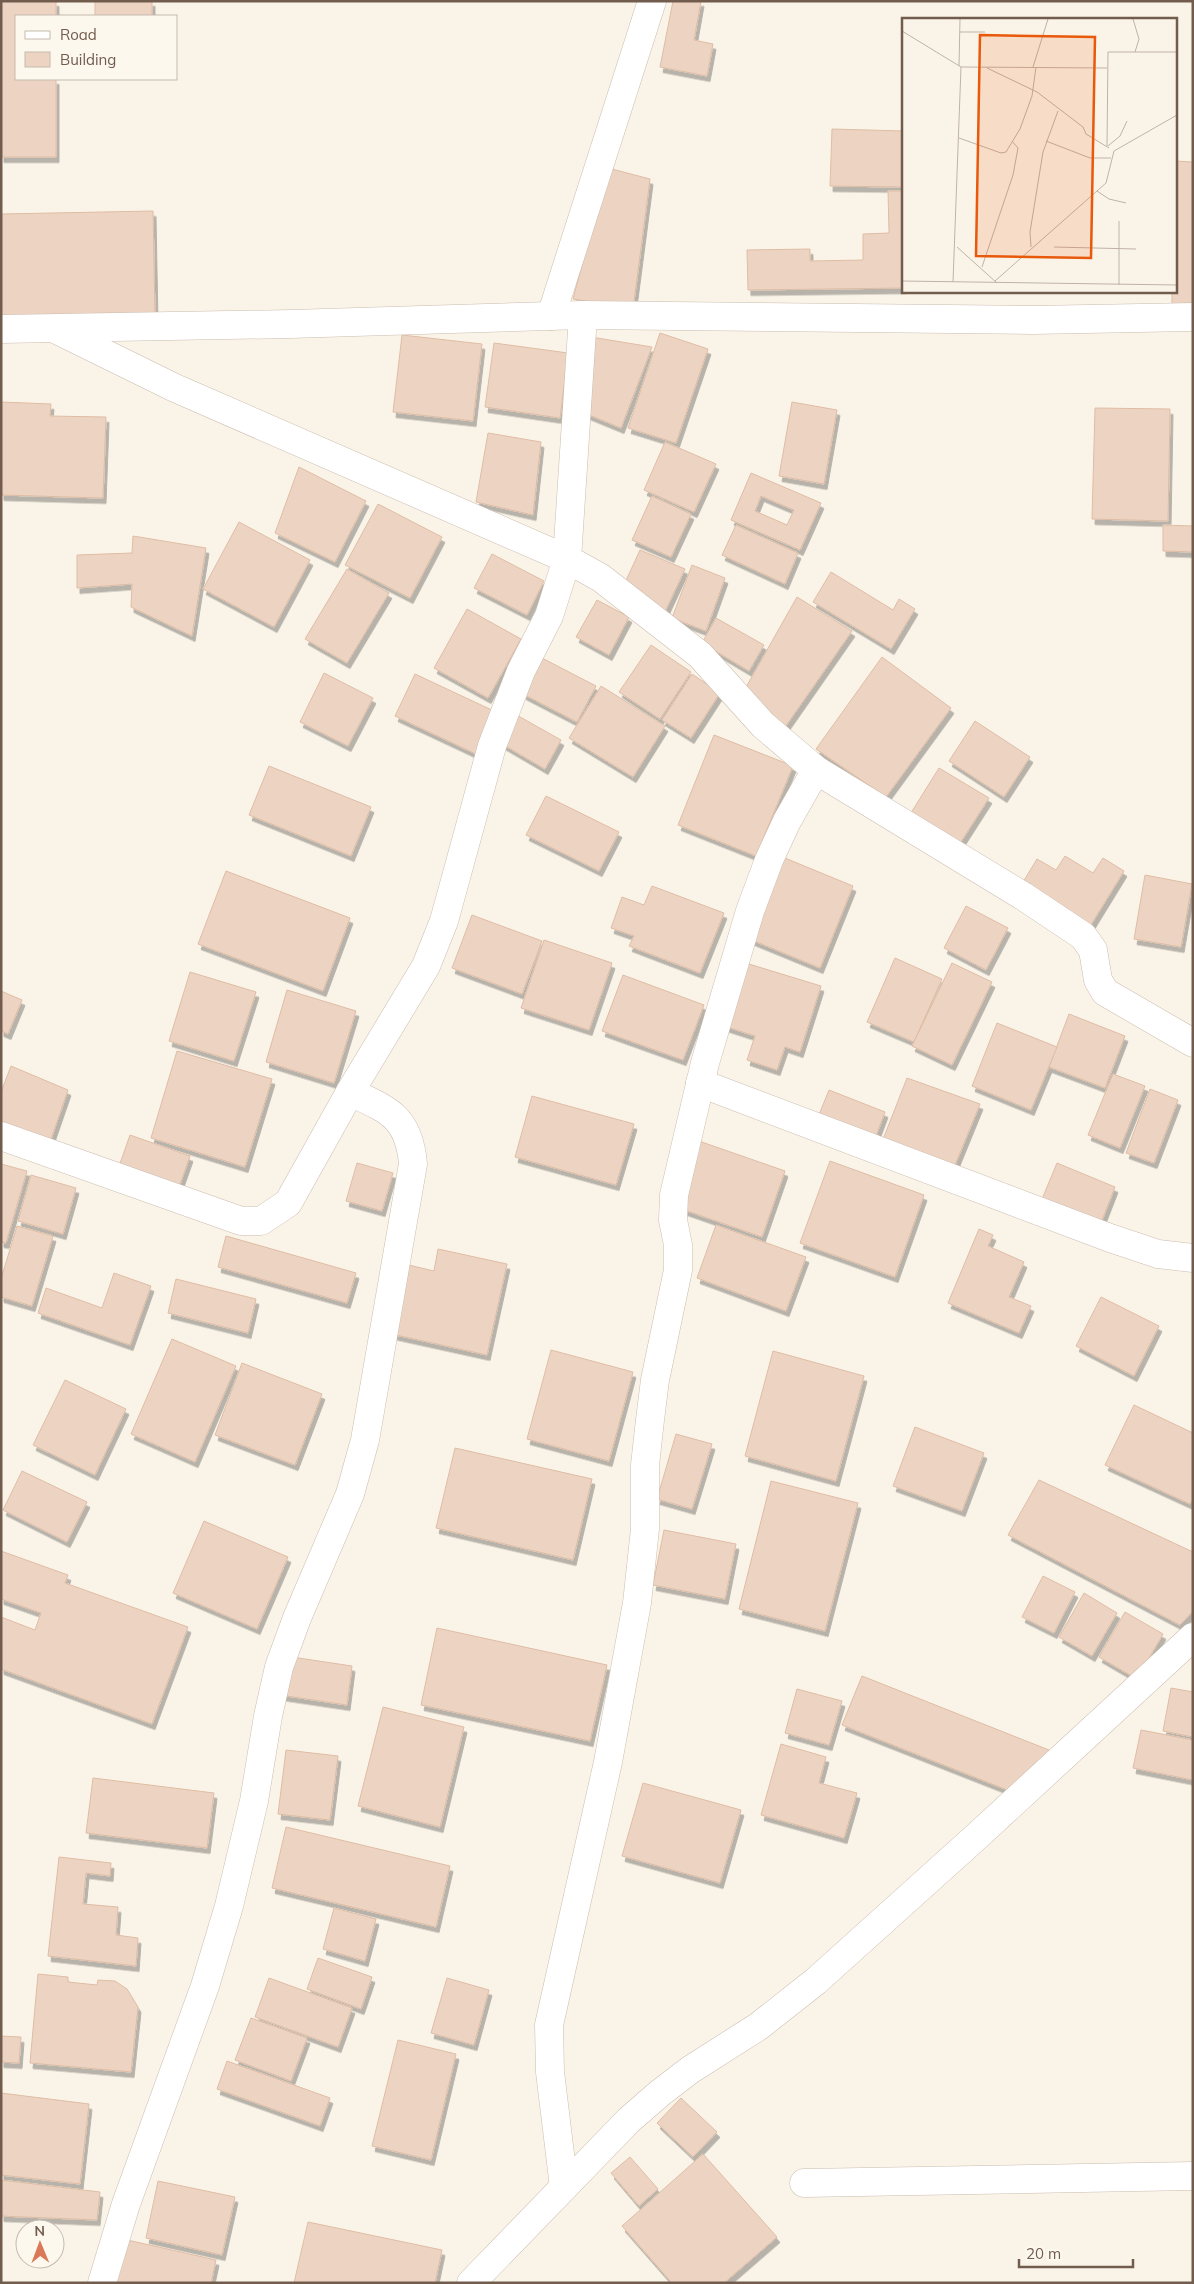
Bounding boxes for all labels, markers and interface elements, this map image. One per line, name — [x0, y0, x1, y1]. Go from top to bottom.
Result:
legend — [15, 15, 178, 80]
inset map — [902, 18, 1176, 292]
text: Road — [60, 25, 97, 44]
text: Building — [60, 50, 116, 69]
north arrow — [15, 2219, 65, 2269]
text: N — [34, 2222, 45, 2240]
scale bar — [1019, 2236, 1133, 2268]
text: 20 m — [1026, 2244, 1061, 2263]

